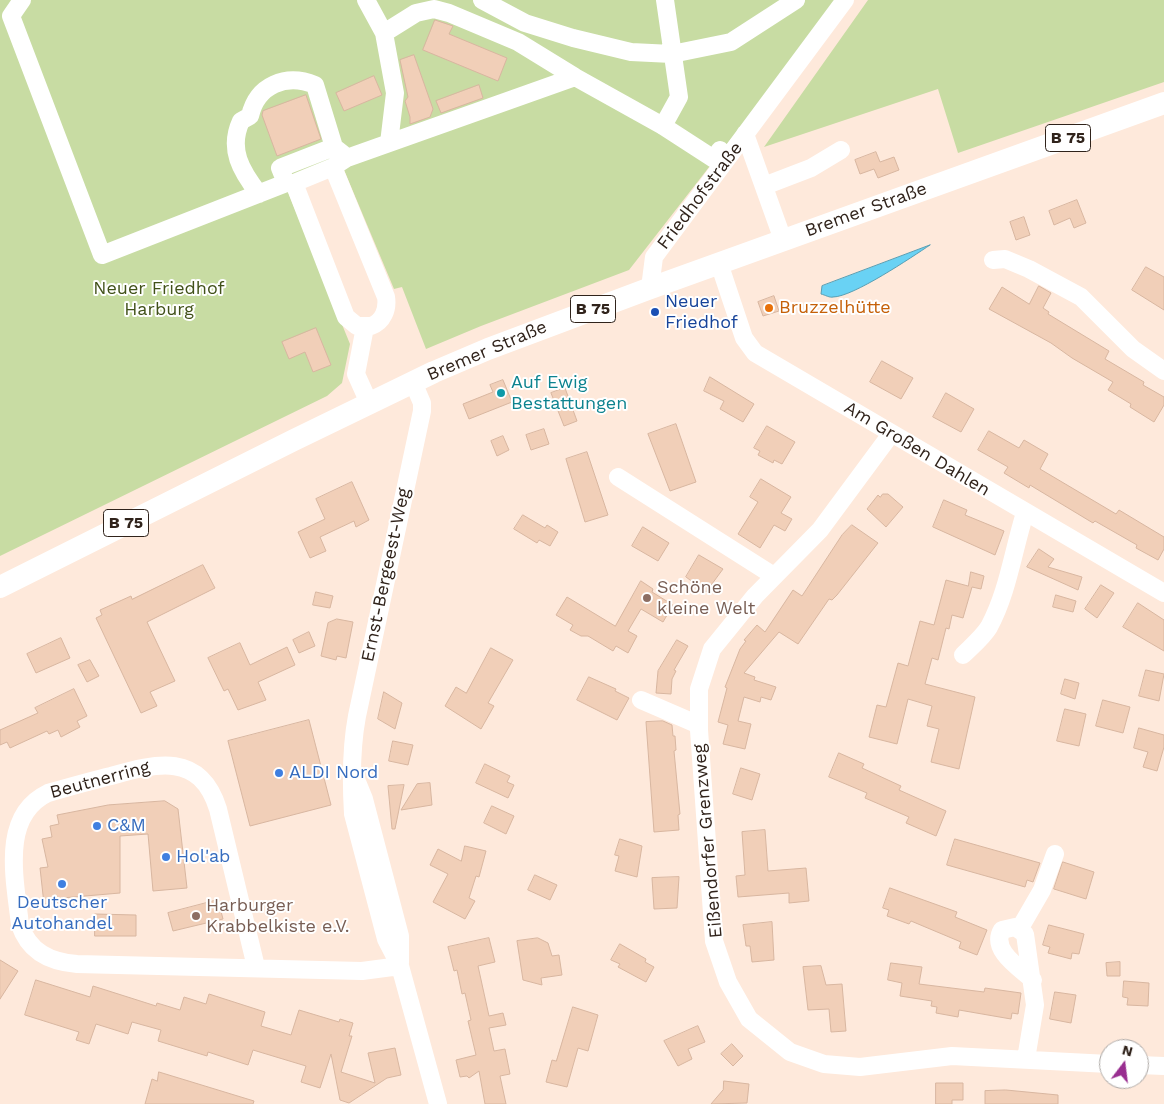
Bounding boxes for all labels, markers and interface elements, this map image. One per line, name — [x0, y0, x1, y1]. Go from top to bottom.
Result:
road number: B 75 — [1046, 125, 1090, 152]
street label: Friedhofstraße — [653, 138, 747, 254]
street label: Bremer Straße — [802, 178, 930, 242]
park label: Neuer Friedhof Harburg — [93, 278, 225, 320]
place label: Neuer Friedhof — [665, 291, 738, 334]
road number: B 75 — [570, 296, 616, 322]
place label: Bruzzelhütte — [779, 297, 891, 319]
marker: Bruzzelhütte — [763, 302, 775, 314]
marker: Neuer Friedhof — [649, 306, 661, 318]
street label: Bremer Straße — [424, 316, 550, 386]
place label: Auf Ewig Bestattungen — [511, 372, 627, 414]
marker: Auf Ewig Bestattungen — [495, 387, 507, 399]
street label: Am Großen Dahlen — [840, 397, 994, 501]
street label: Ernst-Bergeest-Weg — [357, 486, 415, 664]
road number: B 75 — [104, 509, 148, 536]
place label: Schöne kleine Welt — [657, 577, 755, 620]
marker: Schöne kleine Welt — [641, 592, 653, 604]
street label: Eißendorfer Grenzweg — [689, 743, 727, 939]
street label: Beutnerring — [48, 756, 152, 804]
place label: ALDI Nord — [289, 762, 378, 784]
marker: ALDI Nord — [273, 767, 285, 779]
place label: C&M — [107, 815, 146, 837]
marker: C&M — [91, 820, 103, 832]
place label: Hol'ab — [176, 846, 230, 868]
marker: Hol'ab — [160, 851, 172, 863]
marker: Deutscher Autohandel — [56, 878, 68, 890]
place label: Deutscher Autohandel — [12, 892, 112, 934]
place label: Harburger Krabbelkiste e.V. — [206, 895, 350, 938]
marker: Harburger Krabbelkiste e.V. — [190, 910, 202, 922]
north arrow — [1099, 1039, 1149, 1089]
text: N — [1121, 1041, 1135, 1060]

